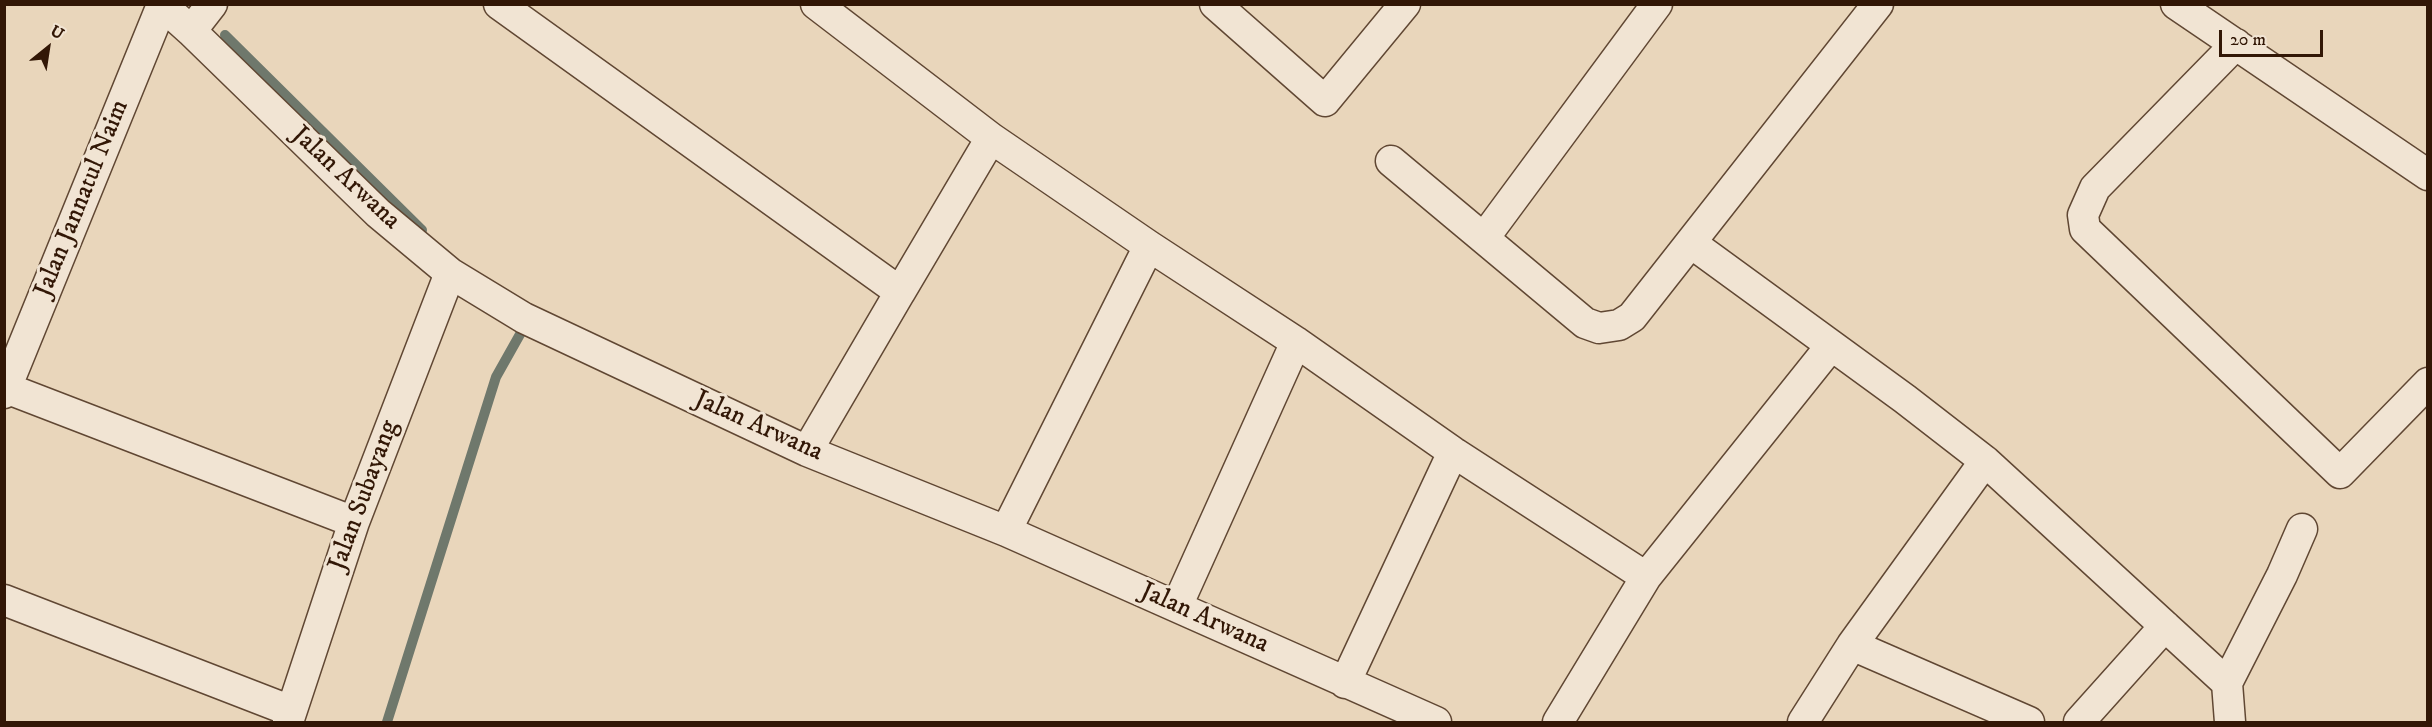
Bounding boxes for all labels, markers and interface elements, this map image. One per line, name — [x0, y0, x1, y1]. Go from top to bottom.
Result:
north arrow — [18, 18, 78, 78]
scale bar — [2222, 18, 2326, 56]
text: U — [47, 21, 67, 44]
text: 20 m — [2230, 29, 2266, 51]
street label: Jalan Jannatul Naim — [29, 96, 137, 302]
street label: Jalan Arwana — [284, 121, 406, 237]
street label: Jalan Arwana — [689, 385, 827, 469]
street label: Jalan Subayang — [323, 417, 407, 575]
street label: Jalan Arwana — [1135, 577, 1273, 661]

